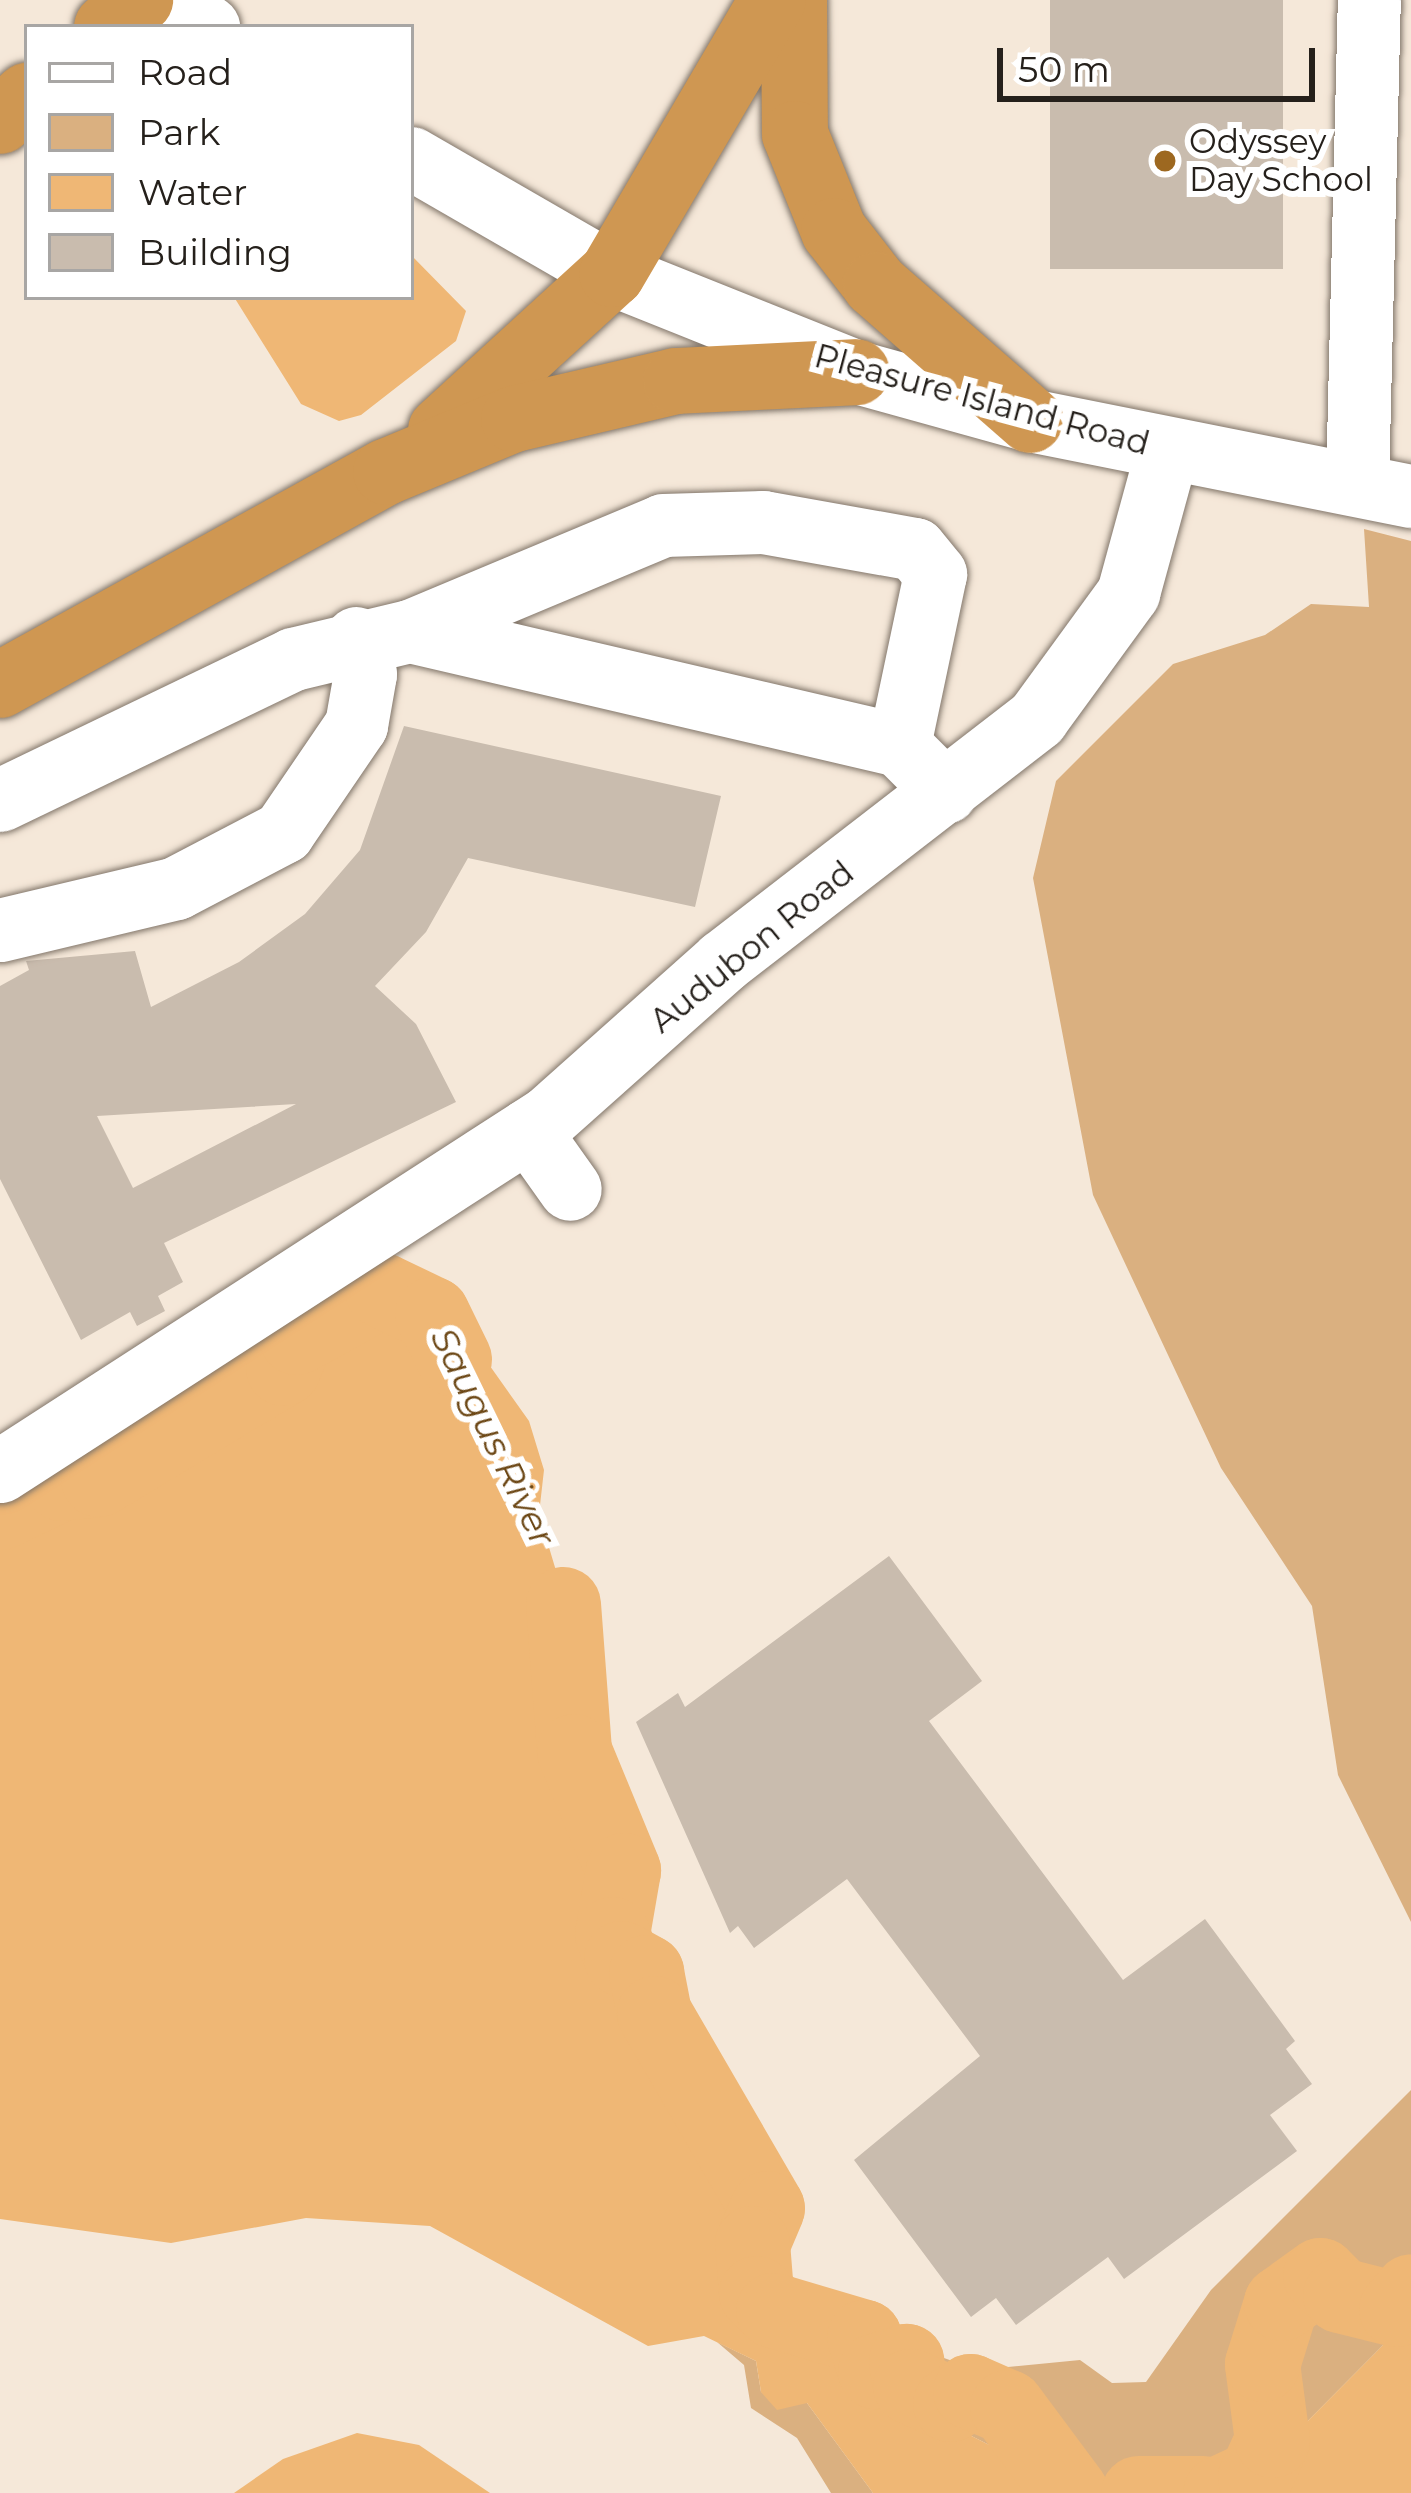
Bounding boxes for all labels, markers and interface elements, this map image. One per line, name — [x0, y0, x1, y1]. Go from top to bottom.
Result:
legend — [24, 24, 414, 300]
scale bar — [1003, 24, 1321, 98]
text: 50 m — [1018, 47, 1110, 91]
text: Road — [138, 50, 232, 94]
text: Park — [138, 110, 220, 154]
place label: Odyssey Day School — [1189, 122, 1373, 200]
marker: Odyssey Day School — [1152, 148, 1178, 174]
text: Water — [138, 170, 247, 214]
text: Building — [138, 230, 292, 274]
street label: Pleasure Island Road — [810, 336, 1154, 464]
street label: Audubon Road — [642, 853, 862, 1041]
water label: Saugus River — [422, 1321, 564, 1553]

